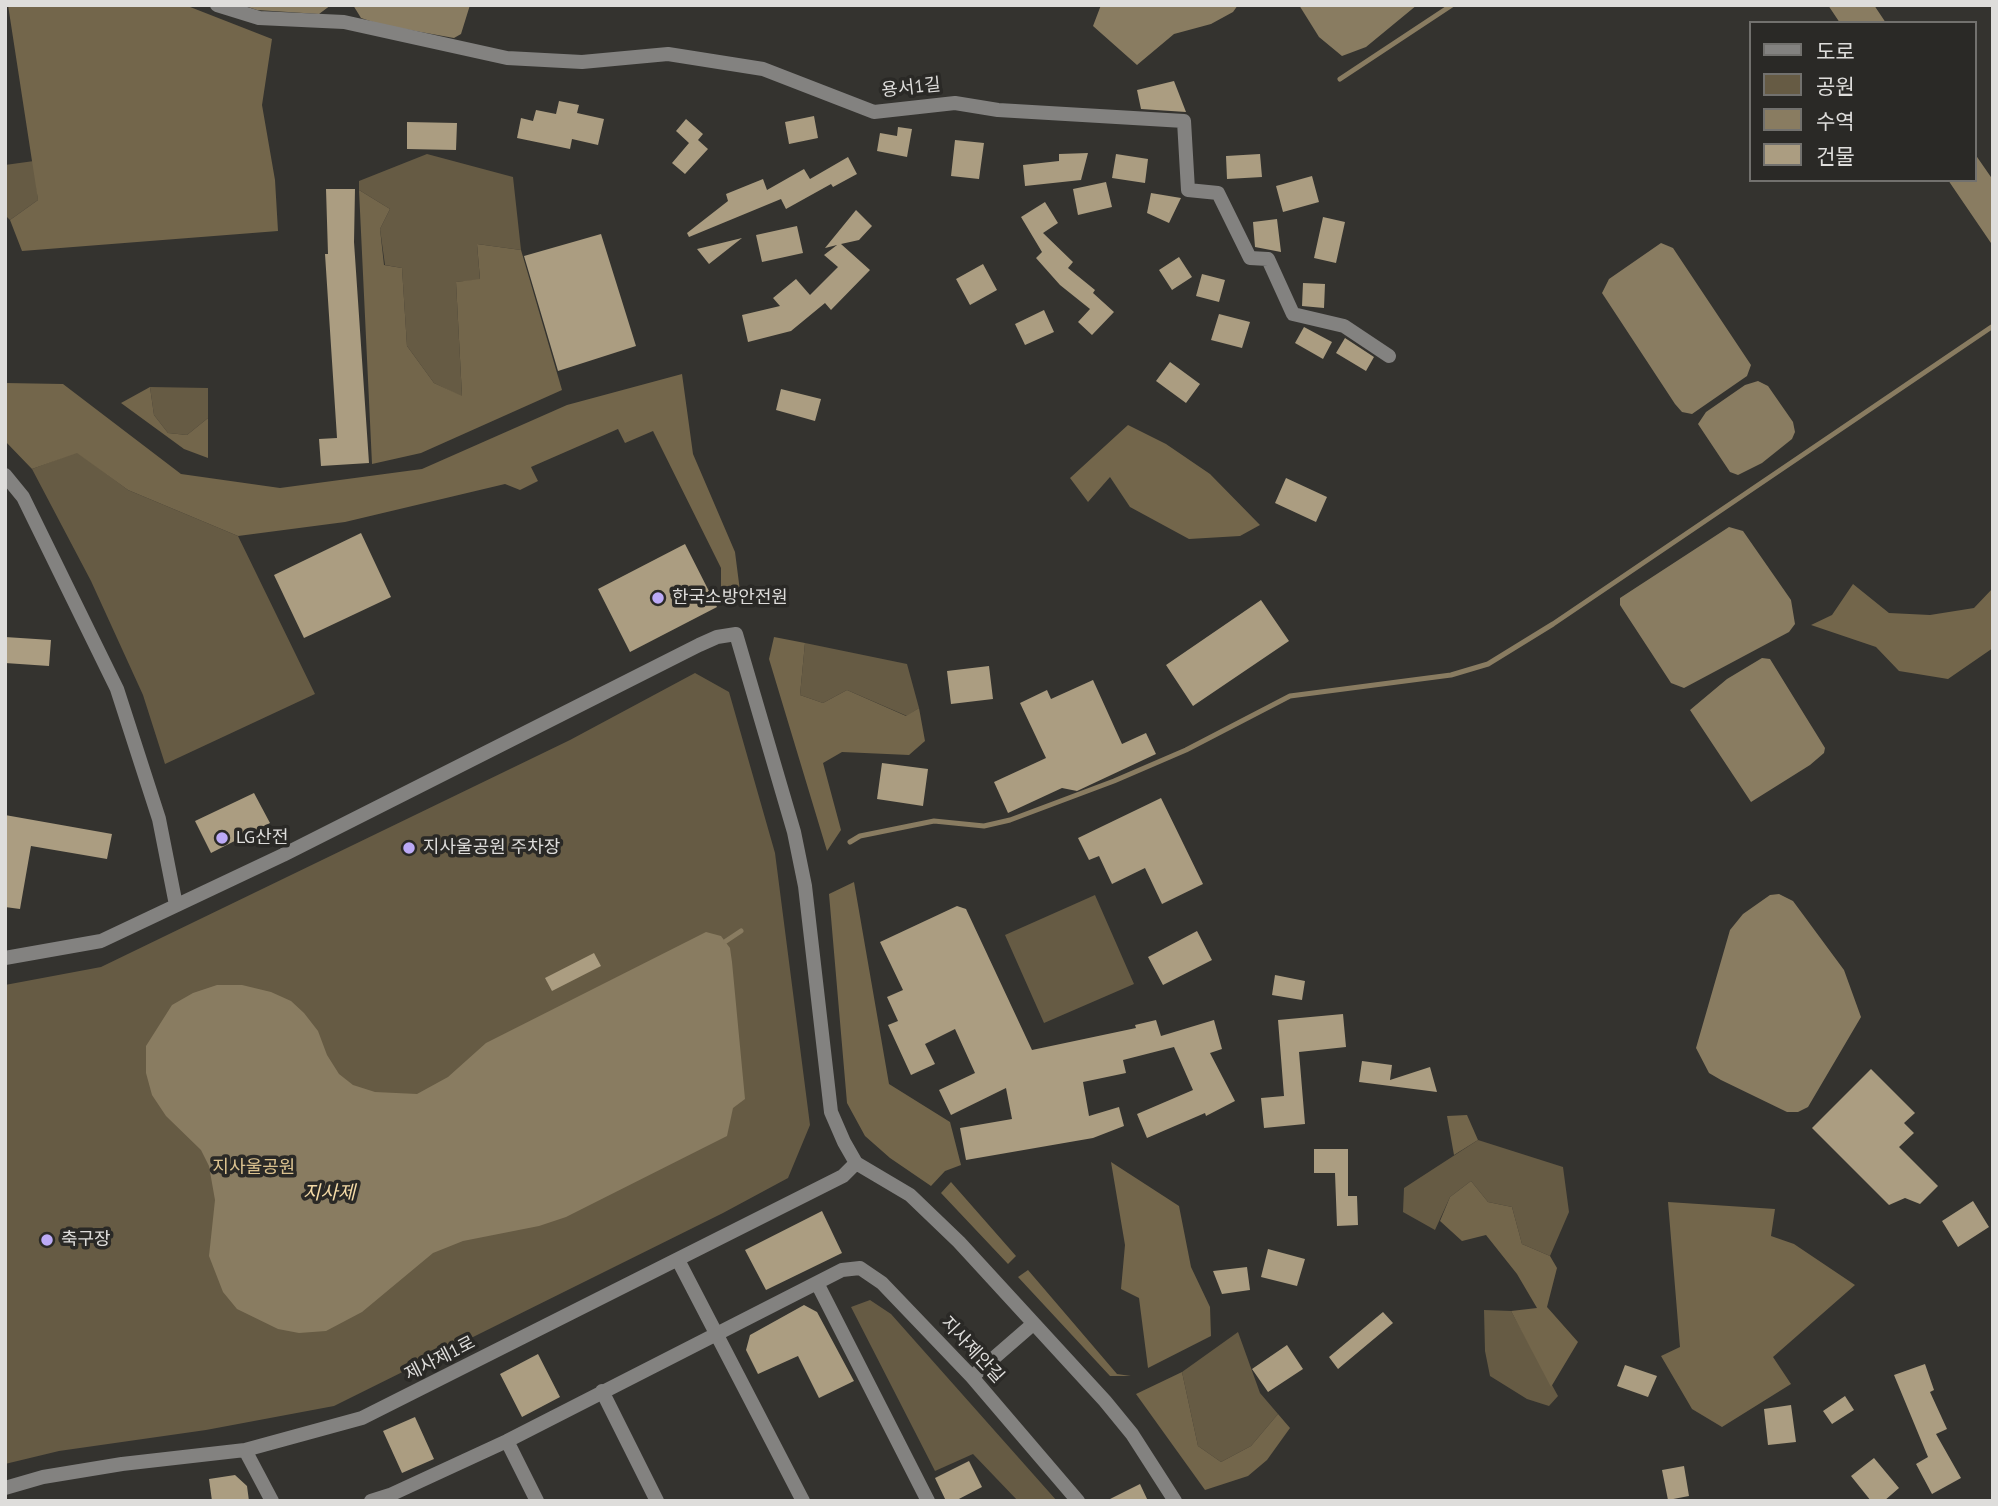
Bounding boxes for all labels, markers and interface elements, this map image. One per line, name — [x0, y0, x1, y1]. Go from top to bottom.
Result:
legend — [1750, 21, 1977, 182]
text: 도로 — [1816, 38, 1855, 65]
text: 공원 — [1816, 73, 1855, 100]
street label: 용서1길 — [880, 74, 942, 102]
text: 수역 — [1816, 108, 1855, 135]
text: 건물 — [1816, 143, 1855, 170]
place label: 한국소방안전원 — [672, 587, 788, 609]
marker: 한국소방안전원 — [650, 590, 666, 606]
place label: LG산전 — [236, 827, 288, 849]
marker: LG산전 — [214, 830, 230, 846]
place label: 지사울공원 주차장 — [423, 837, 560, 859]
marker: 지사울공원 주차장 — [401, 840, 417, 856]
park label: 지사울공원 — [213, 1157, 295, 1179]
water label: 지사제 — [303, 1183, 355, 1205]
place label: 축구장 — [61, 1229, 111, 1251]
marker: 축구장 — [39, 1232, 55, 1248]
street label: 지사제안길 — [936, 1312, 1008, 1388]
street label: 제사제1로 — [401, 1332, 479, 1386]

